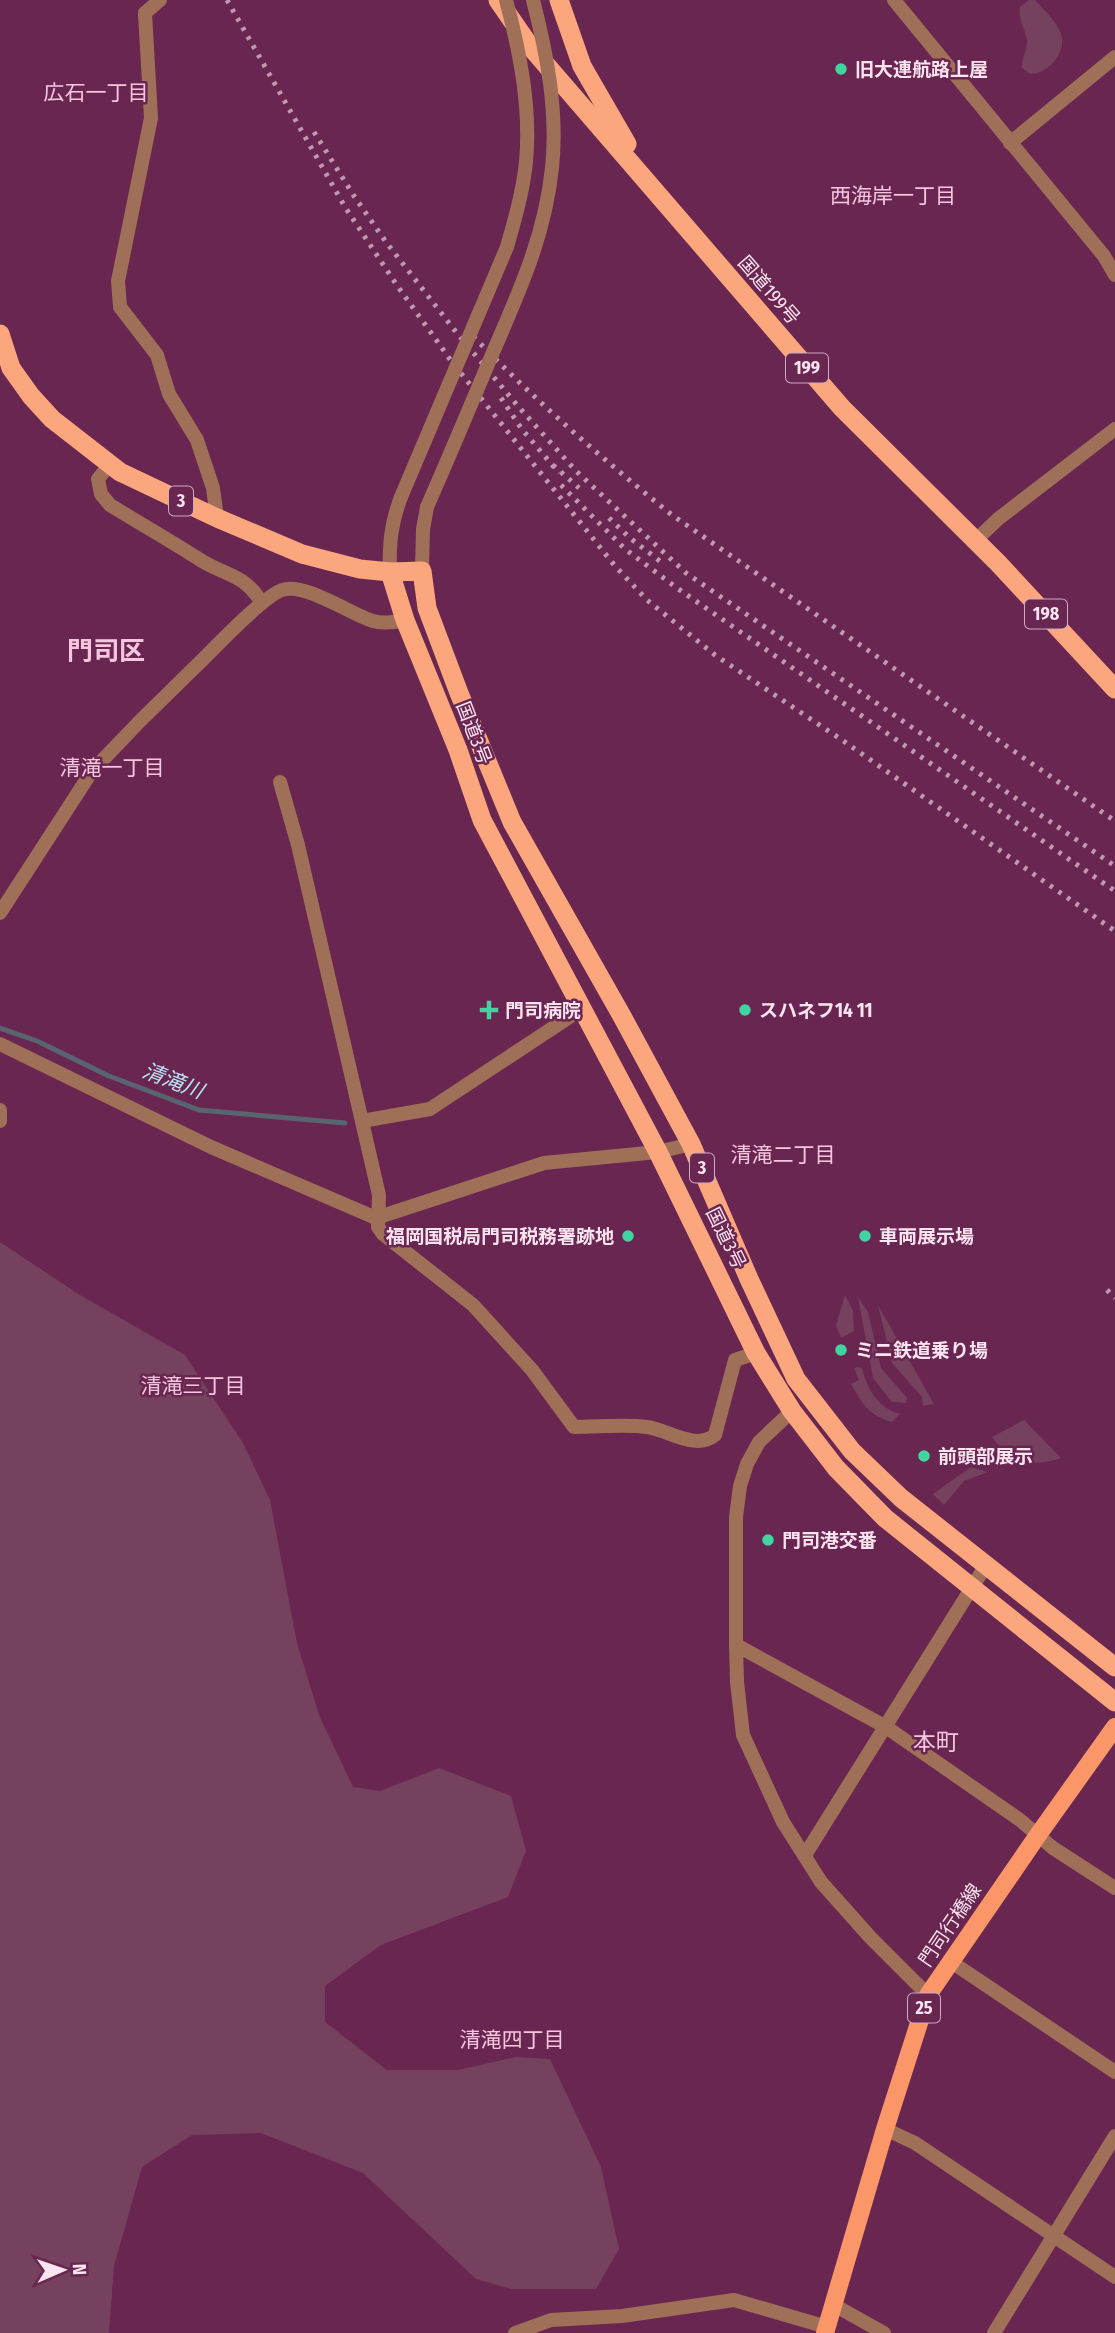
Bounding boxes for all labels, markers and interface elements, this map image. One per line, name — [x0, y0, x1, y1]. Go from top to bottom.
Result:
place label: 旧大連航路上屋 — [855, 58, 988, 81]
marker: 旧大連航路上屋 — [833, 61, 849, 77]
district label: 広石一丁目 — [44, 80, 149, 106]
district label: 西海岸一丁目 — [830, 183, 956, 209]
street label: 国道199号 — [733, 251, 805, 329]
road number: 199 — [786, 354, 828, 382]
road number: 3 — [169, 486, 193, 516]
road number: 198 — [1025, 600, 1067, 628]
district label: 門司区 — [67, 636, 145, 667]
street label: 国道3号 — [452, 698, 496, 768]
district label: 清滝一丁目 — [60, 755, 165, 781]
place label: 門司病院 — [505, 999, 581, 1022]
place label: スハネフ14 11 — [759, 999, 873, 1022]
marker: 門司病院 — [479, 1000, 499, 1020]
marker: スハネフ14 11 — [737, 1002, 753, 1018]
water label: 清滝川 — [139, 1058, 209, 1105]
district label: 清滝二丁目 — [731, 1142, 836, 1168]
road number: 3 — [690, 1154, 714, 1182]
street label: 国道3号 — [701, 1203, 751, 1273]
place label: 福岡国税局門司税務署跡地 — [386, 1225, 614, 1248]
place label: 車両展示場 — [879, 1225, 974, 1248]
marker: 福岡国税局門司税務署跡地 — [620, 1228, 636, 1244]
marker: 車両展示場 — [857, 1228, 873, 1244]
place label: ミニ鉄道乗り場 — [855, 1339, 988, 1362]
marker: ミニ鉄道乗り場 — [833, 1342, 849, 1358]
district label: 清滝三丁目 — [141, 1373, 246, 1399]
place label: 前頭部展示 — [938, 1445, 1033, 1468]
marker: 前頭部展示 — [916, 1448, 932, 1464]
place label: 門司港交番 — [782, 1529, 877, 1552]
marker: 門司港交番 — [760, 1532, 776, 1548]
district label: 本町 — [913, 1728, 959, 1756]
street label: 門司行橋線 — [914, 1879, 986, 1971]
road number: 25 — [908, 1994, 940, 2022]
district label: 清滝四丁目 — [460, 2027, 565, 2053]
north arrow — [28, 2235, 98, 2305]
text: N — [68, 2263, 91, 2276]

